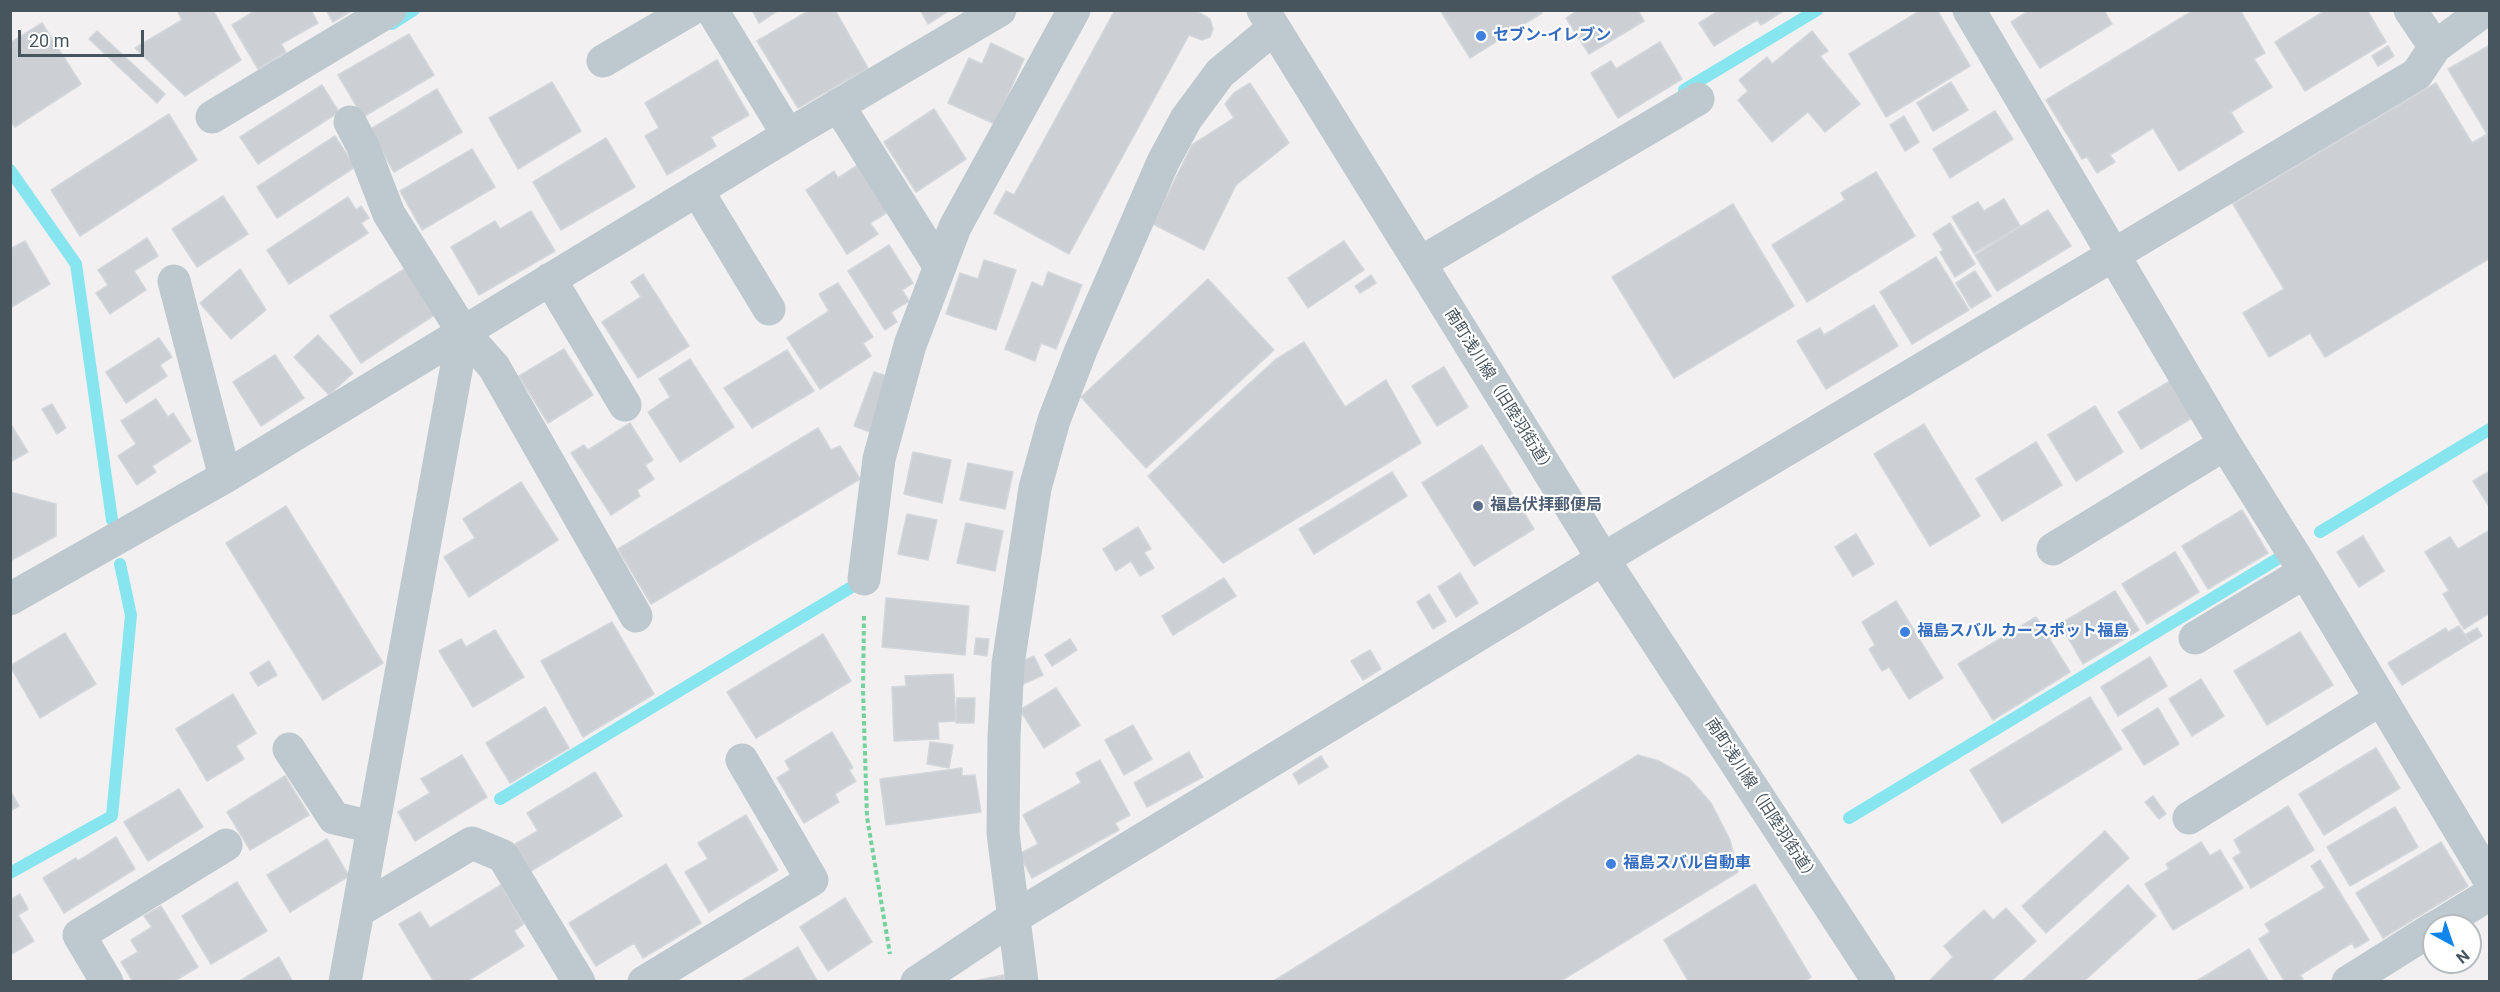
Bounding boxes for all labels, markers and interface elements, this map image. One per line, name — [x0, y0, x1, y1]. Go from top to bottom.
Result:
scale bar — [21, 18, 147, 56]
place label: セブン-イレブン — [1493, 26, 1611, 46]
marker: セブン-イレブン — [1474, 29, 1488, 43]
text: 20 m — [29, 30, 69, 51]
street label: 南町浅川線（旧陸羽街道） — [1440, 306, 1558, 478]
place label: 福島伏拝郵便局 — [1490, 496, 1602, 516]
marker: 福島伏拝郵便局 — [1471, 499, 1485, 513]
place label: 福島スバル カースポット福島 — [1917, 622, 2129, 642]
marker: 福島スバル カースポット福島 — [1898, 625, 1912, 639]
street label: 南町浅川線（旧陸羽街道） — [1701, 715, 1821, 887]
place label: 福島スバル自動車 — [1623, 854, 1751, 874]
marker: 福島スバル自動車 — [1604, 857, 1618, 871]
north arrow — [2422, 914, 2482, 974]
text: N — [2452, 946, 2473, 968]

